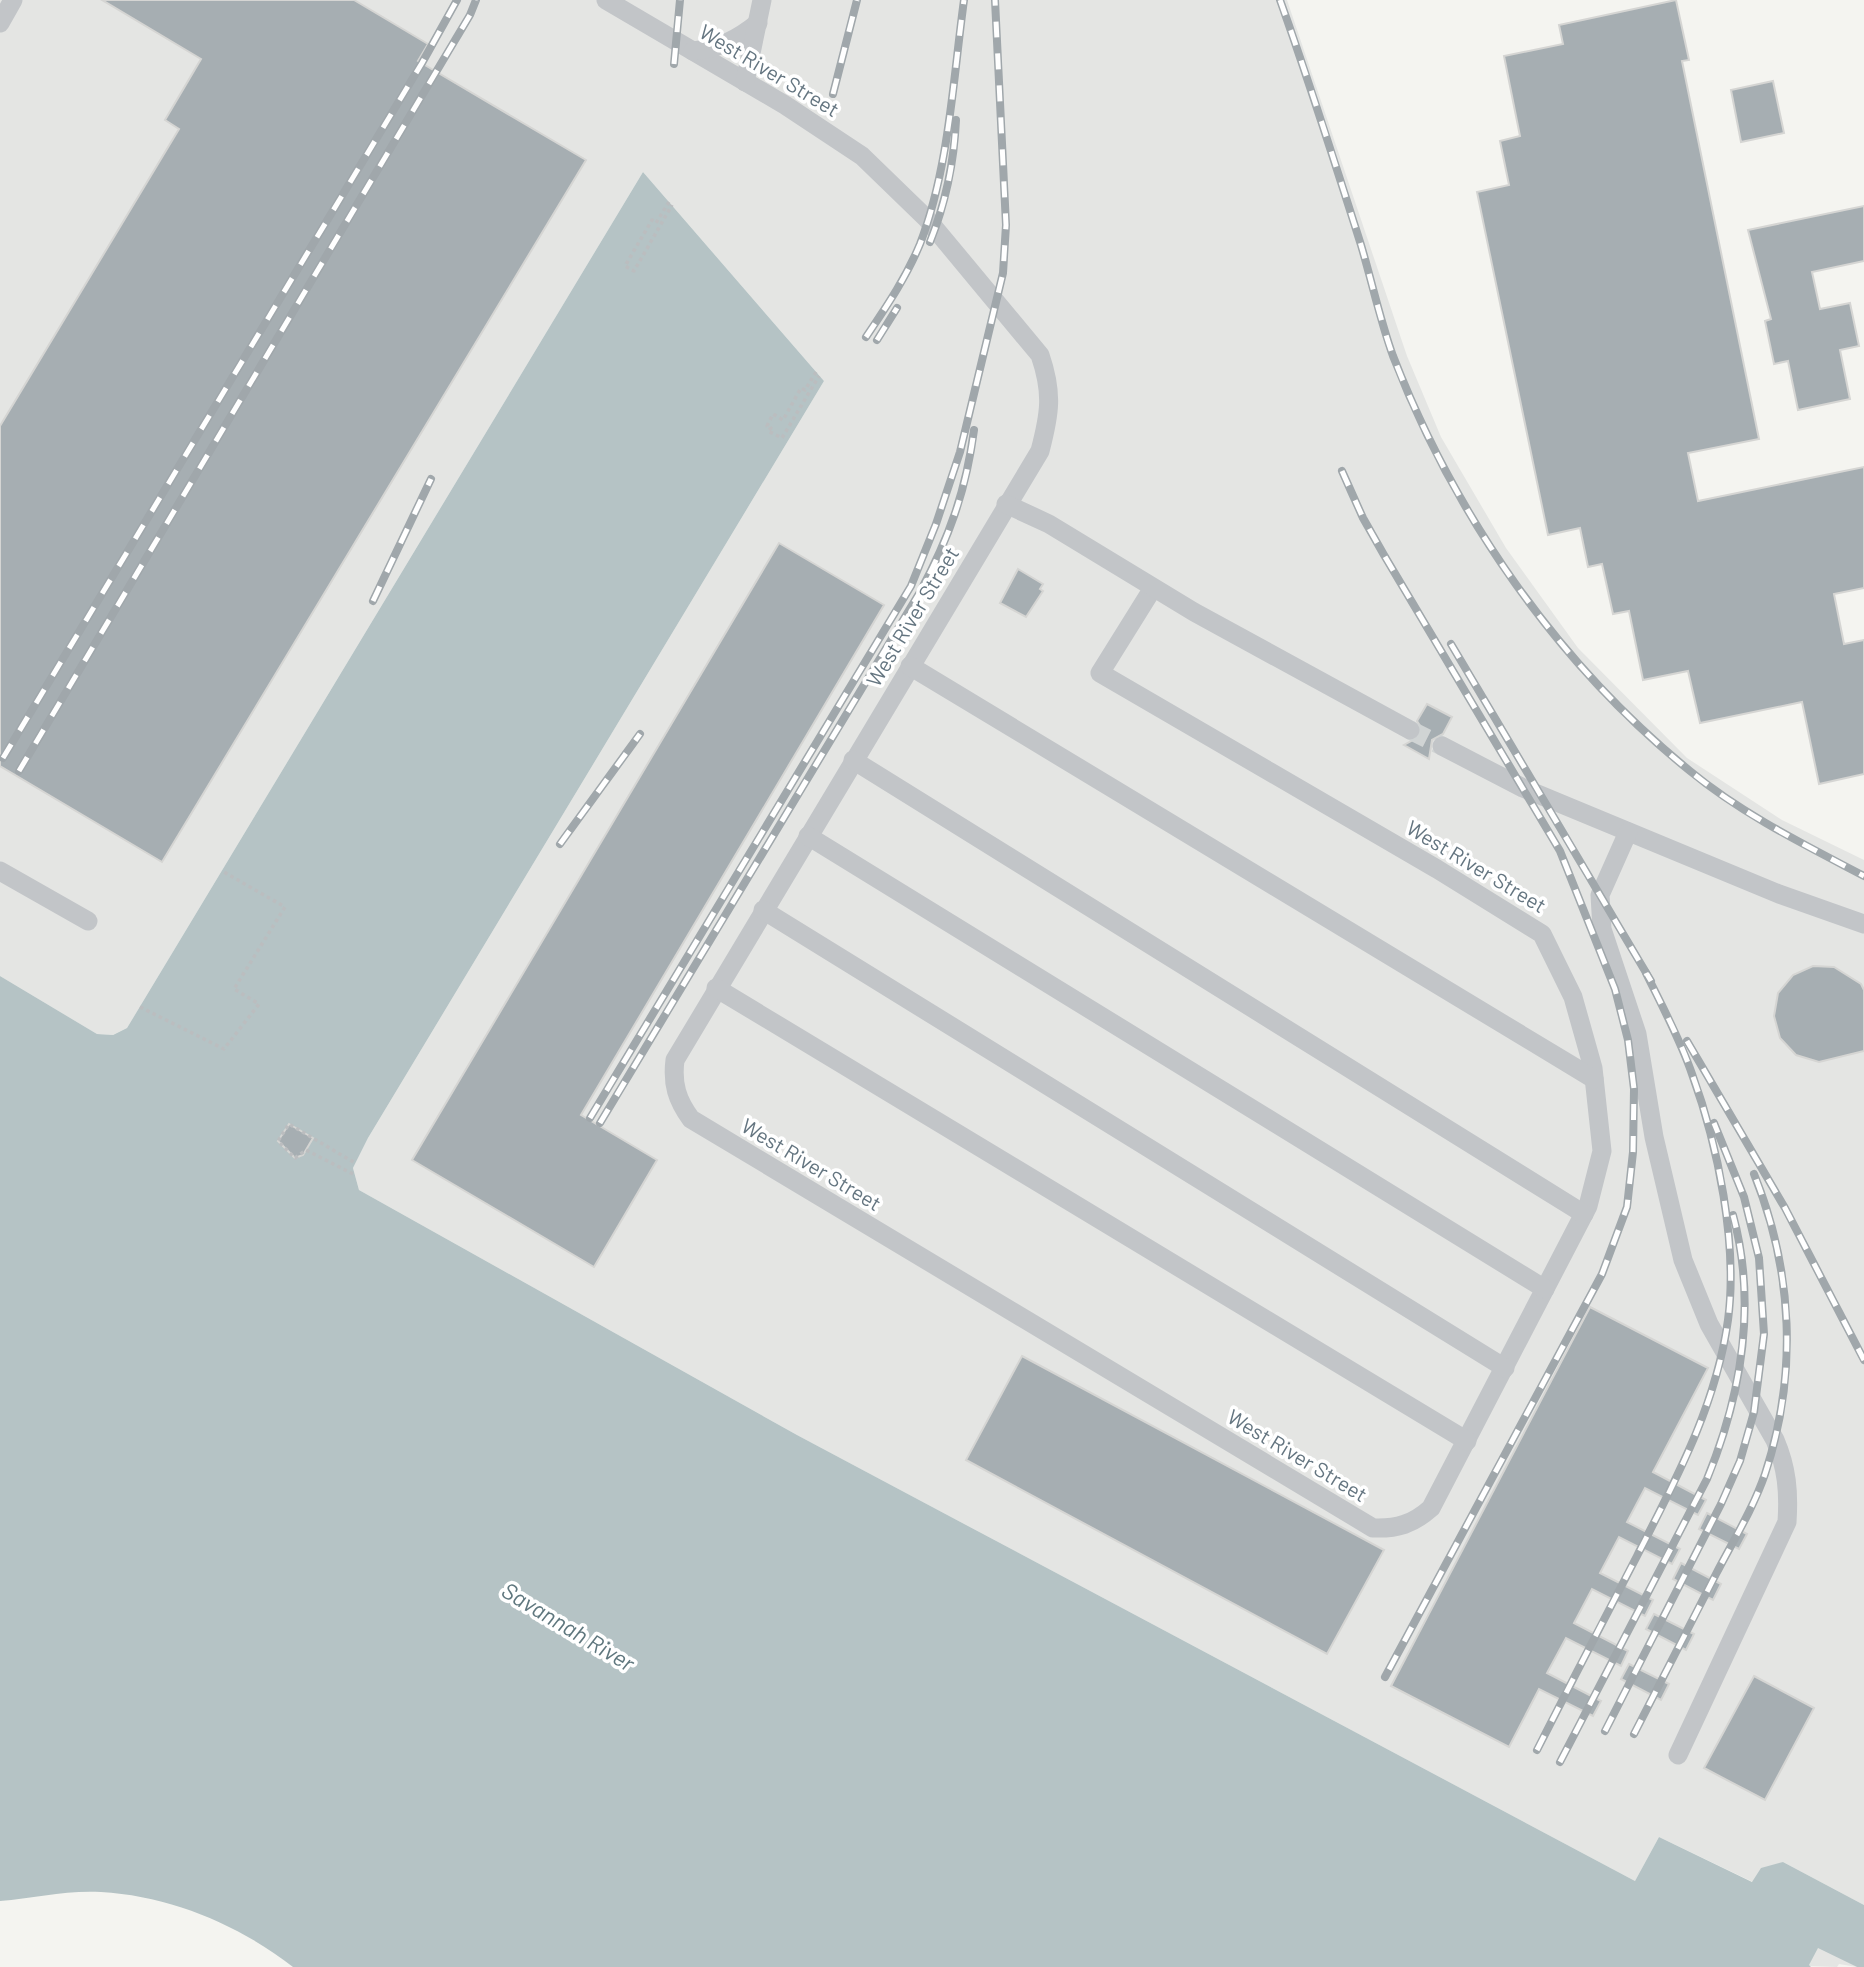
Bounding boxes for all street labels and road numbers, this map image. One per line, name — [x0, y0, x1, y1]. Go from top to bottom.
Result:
street label: West River Street — [695, 18, 844, 121]
street label: West River Street — [860, 542, 963, 691]
street label: West River Street — [1402, 814, 1551, 917]
street label: West River Street — [737, 1112, 886, 1215]
street label: West River Street — [1223, 1403, 1372, 1506]

